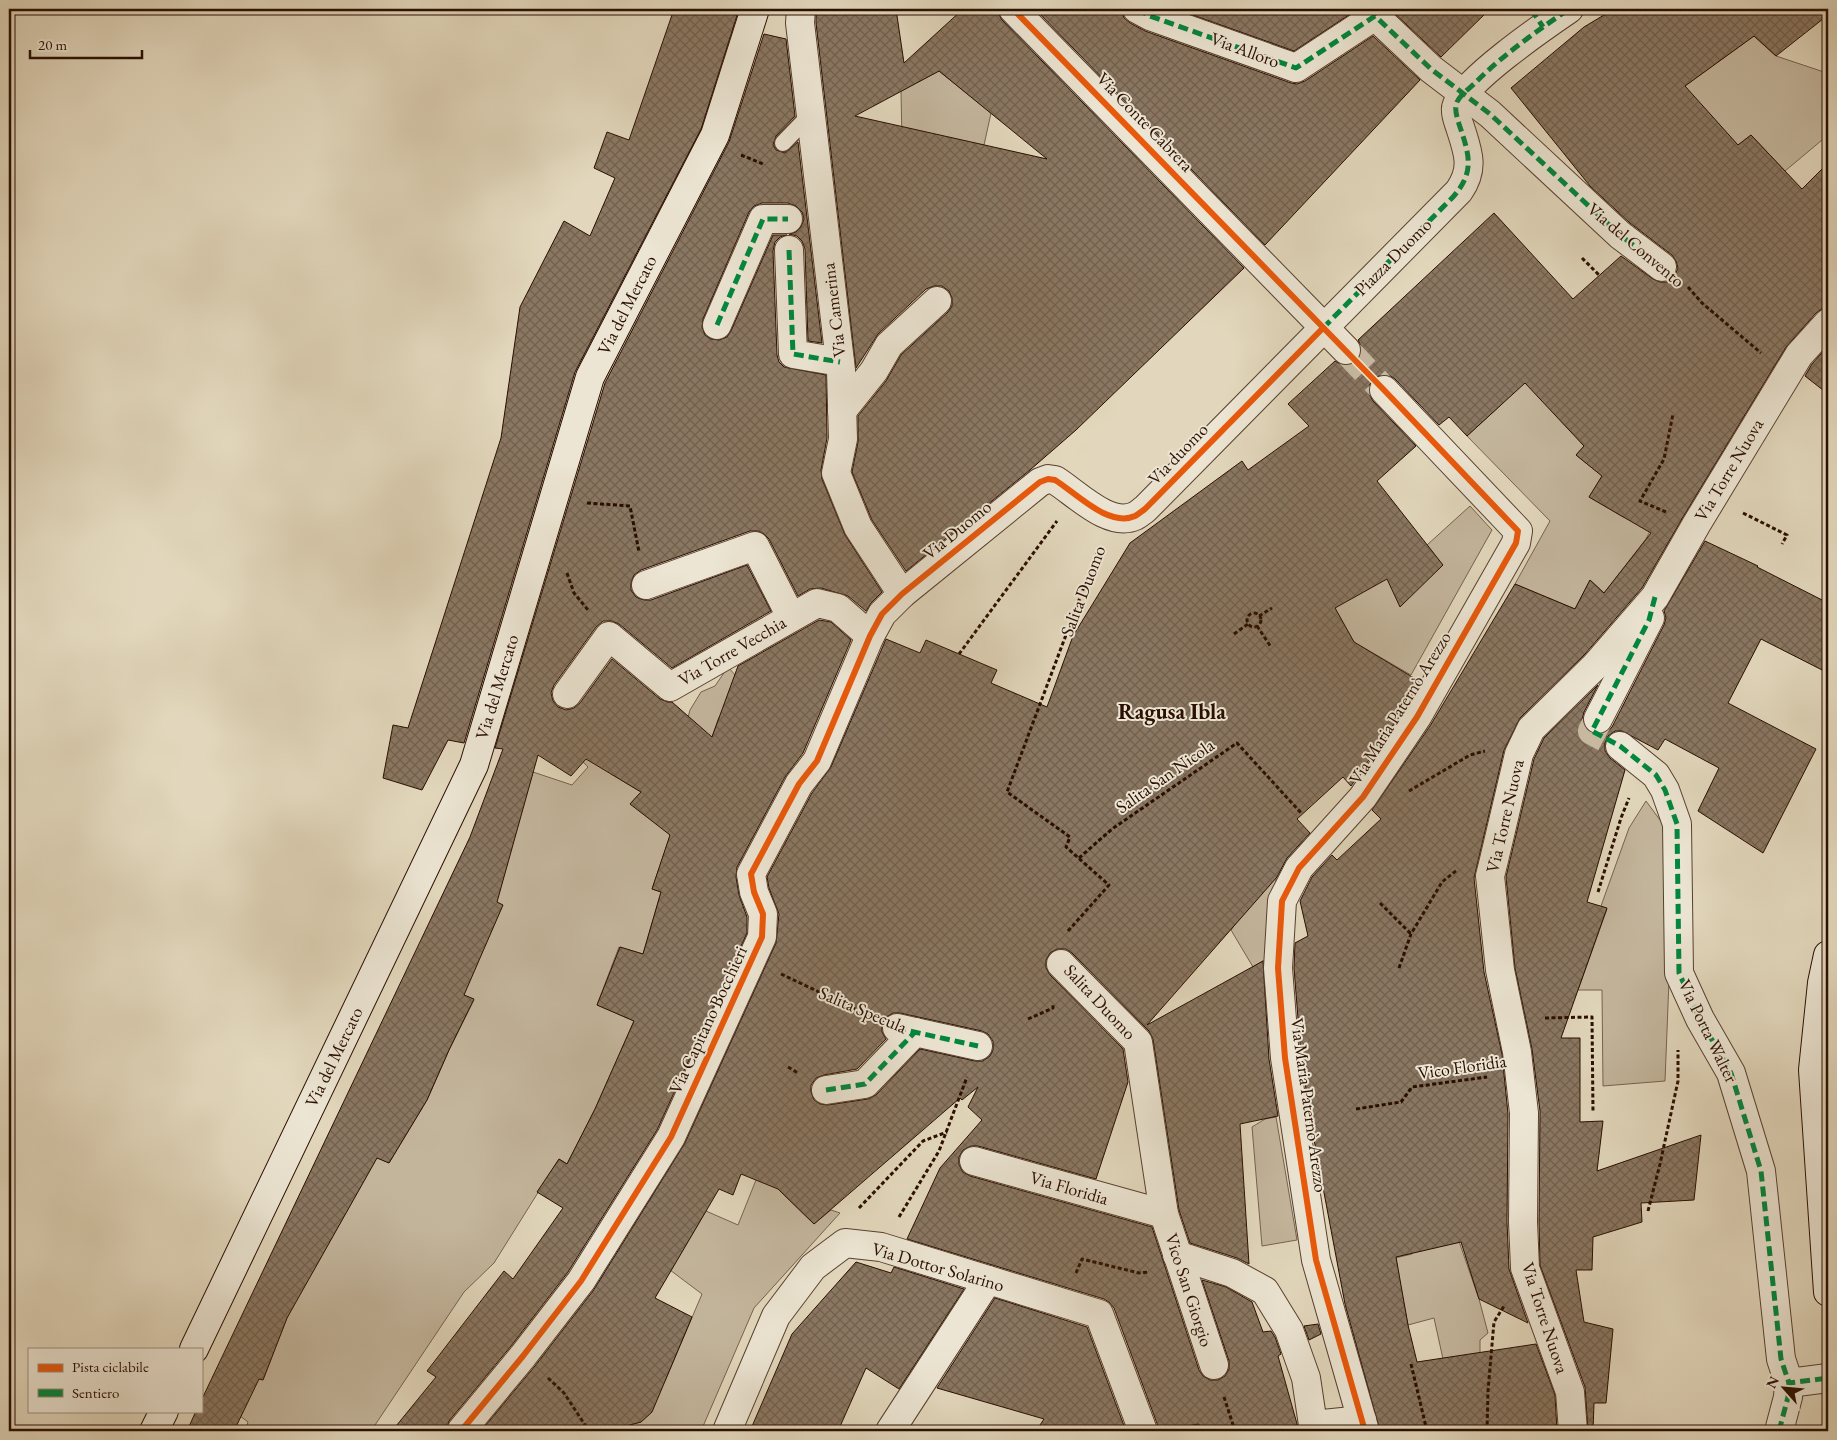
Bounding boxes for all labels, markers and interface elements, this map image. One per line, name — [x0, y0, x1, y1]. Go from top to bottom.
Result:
street label: Via Alloro — [1207, 26, 1283, 73]
scale bar — [30, 28, 142, 60]
text: 20 m — [38, 35, 67, 54]
street label: Via Conte Cabrera — [1092, 67, 1199, 177]
street label: Via del Convento — [1583, 197, 1690, 292]
street label: Piazza Duomo — [1349, 213, 1436, 300]
street label: Via del Mercato — [592, 251, 662, 358]
street label: Via Camerina — [816, 261, 851, 359]
street label: Via Torre Nuova — [1689, 413, 1769, 525]
street label: Via duomo — [1142, 418, 1213, 489]
street label: Via Duomo — [918, 495, 996, 564]
street label: Salita Duomo — [1055, 542, 1110, 640]
street label: Via Torre Vecchia — [674, 610, 791, 691]
street label: Via Maria Paternò Arezzo — [1343, 627, 1456, 788]
street label: Via del Mercato — [470, 631, 523, 742]
district label: Ragusa Ibla — [1118, 697, 1226, 726]
street label: Salita San Nicola — [1111, 733, 1219, 818]
street label: Via Torre Nuova — [1480, 756, 1529, 875]
street label: Via Capitano Bocchieri — [663, 942, 752, 1097]
street label: Salita Duomo — [1059, 959, 1141, 1045]
street label: Via Porta Walter — [1674, 975, 1743, 1086]
street label: Salita Specula — [816, 981, 912, 1039]
street label: Via del Mercato — [299, 1003, 368, 1111]
street label: Via Maria Paternò Arezzo — [1286, 1016, 1333, 1194]
street label: Vico Floridia — [1416, 1049, 1508, 1084]
street label: Via Floridia — [1027, 1165, 1112, 1210]
street label: Vico San Giorgio — [1160, 1230, 1219, 1350]
street label: Via Dottor Solarino — [869, 1237, 1007, 1296]
street label: Via Torre Nuova — [1517, 1259, 1575, 1377]
legend — [28, 1348, 202, 1412]
text: Pista ciclabile — [72, 1357, 149, 1376]
north arrow — [1760, 1362, 1810, 1412]
text: N — [1762, 1372, 1783, 1391]
text: Sentiero — [72, 1383, 119, 1402]

